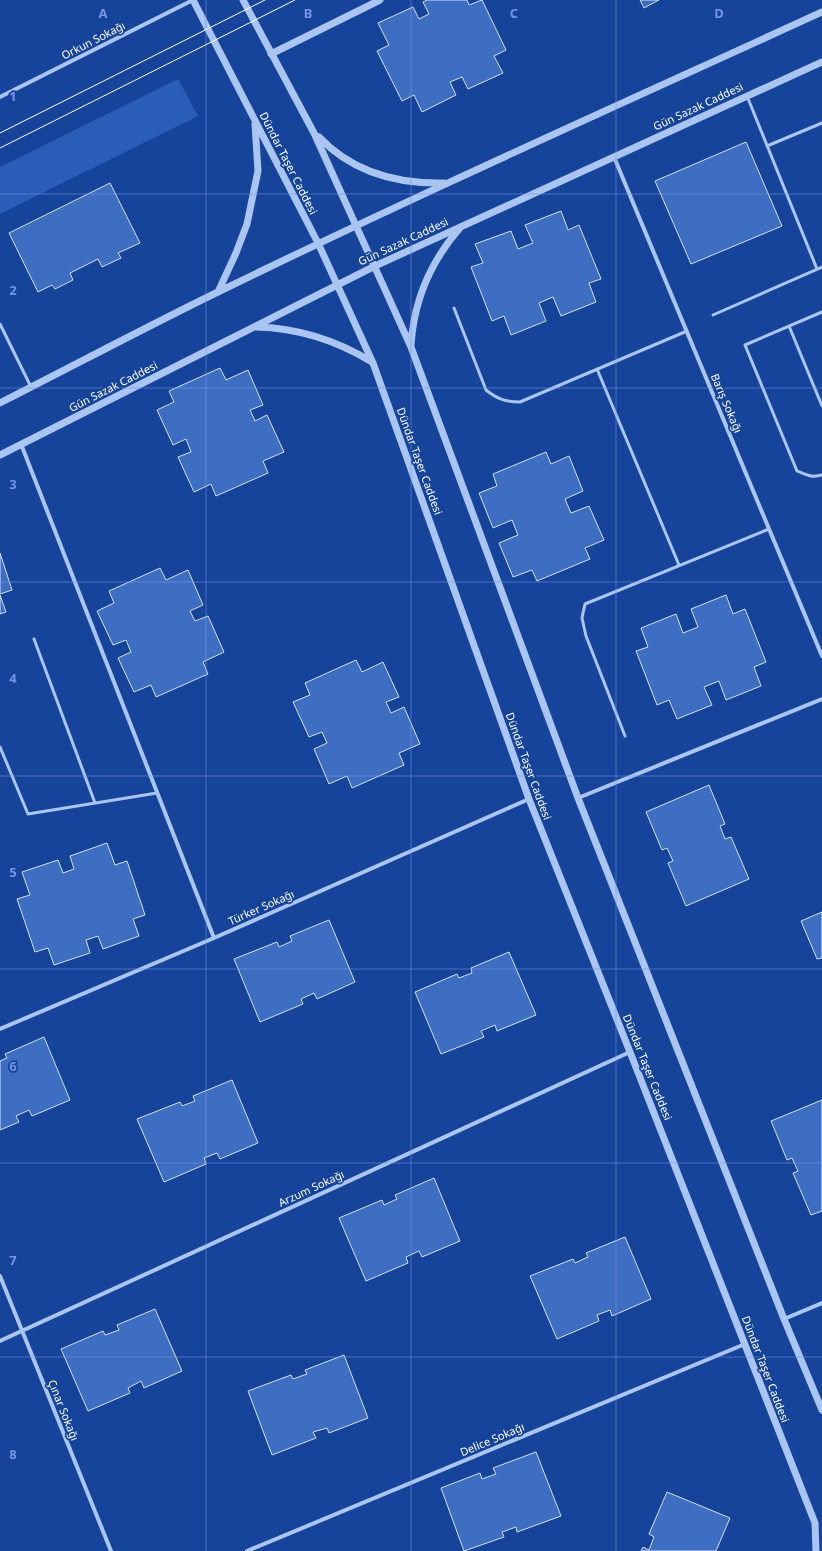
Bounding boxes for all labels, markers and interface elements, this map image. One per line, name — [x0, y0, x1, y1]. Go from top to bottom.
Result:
text: A — [99, 4, 108, 22]
text: B — [304, 4, 312, 22]
text: C — [510, 4, 518, 22]
text: D — [714, 4, 724, 22]
street label: Orkun Sokağı — [58, 17, 128, 63]
street label: Gün Sazak Caddesi — [651, 79, 745, 133]
text: 1 — [9, 87, 17, 105]
street label: Dündar Taşer Caddesi — [257, 109, 321, 217]
street label: Gün Sazak Caddesi — [356, 214, 450, 268]
text: 2 — [9, 281, 17, 299]
street label: Gün Sazak Caddesi — [66, 357, 160, 415]
street label: Barış Sokağı — [708, 371, 746, 435]
street label: Dündar Taşer Caddesi — [394, 405, 446, 517]
text: 3 — [9, 475, 17, 493]
text: 4 — [9, 669, 17, 687]
street label: Dündar Taşer Caddesi — [503, 710, 555, 822]
text: 5 — [9, 863, 17, 881]
street label: Türker Sokağı — [226, 886, 296, 928]
street label: Dündar Taşer Caddesi — [620, 1012, 676, 1122]
text: 6 — [9, 1057, 17, 1075]
street label: Arzum Sokağı — [276, 1166, 346, 1210]
text: 7 — [9, 1251, 17, 1269]
street label: Dündar Taşer Caddesi — [739, 1313, 793, 1425]
street label: Çınar Sokağı — [45, 1377, 83, 1443]
street label: Delice Sokağı — [457, 1419, 527, 1459]
text: 8 — [9, 1445, 17, 1463]

